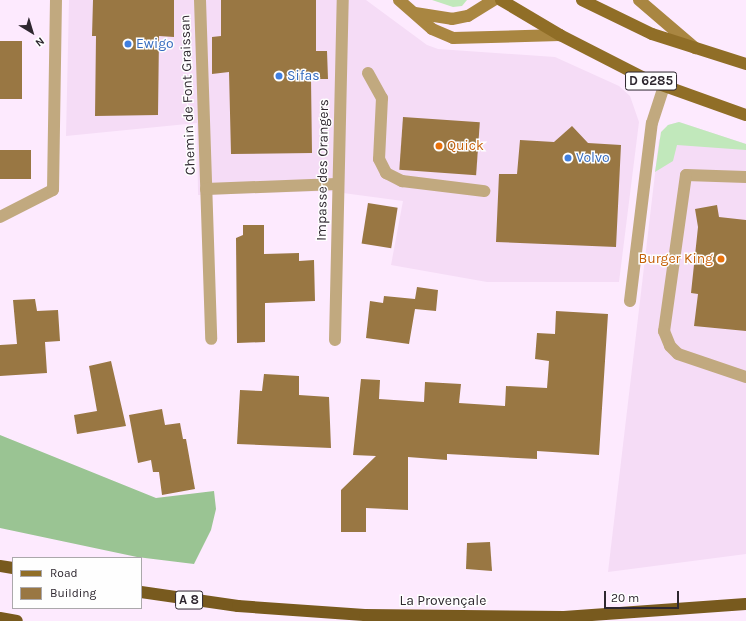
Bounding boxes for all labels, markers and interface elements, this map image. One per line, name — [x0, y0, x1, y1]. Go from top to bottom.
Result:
north arrow — [12, 12, 52, 52]
street label: Chemin de Font Graissan — [177, 14, 199, 176]
text: N — [33, 34, 47, 49]
place label: Ewigo — [136, 36, 174, 52]
marker: Ewigo — [123, 39, 133, 49]
place label: Sifas — [287, 68, 319, 84]
road number: D 6285 — [625, 70, 677, 92]
marker: Sifas — [274, 71, 284, 81]
street label: Impasse des Orangers — [313, 99, 333, 241]
place label: Quick — [447, 138, 484, 154]
marker: Quick — [434, 141, 444, 151]
place label: Volvo — [576, 150, 610, 166]
marker: Volvo — [563, 153, 573, 163]
place label: Burger King — [638, 251, 713, 267]
marker: Burger King — [716, 254, 726, 264]
legend — [12, 557, 142, 609]
text: Road — [50, 566, 78, 580]
scale bar — [606, 583, 681, 609]
text: Building — [50, 586, 96, 600]
road number: A 8 — [175, 589, 203, 611]
text: 20 m — [611, 591, 639, 605]
street label: La Provençale — [400, 593, 486, 609]

